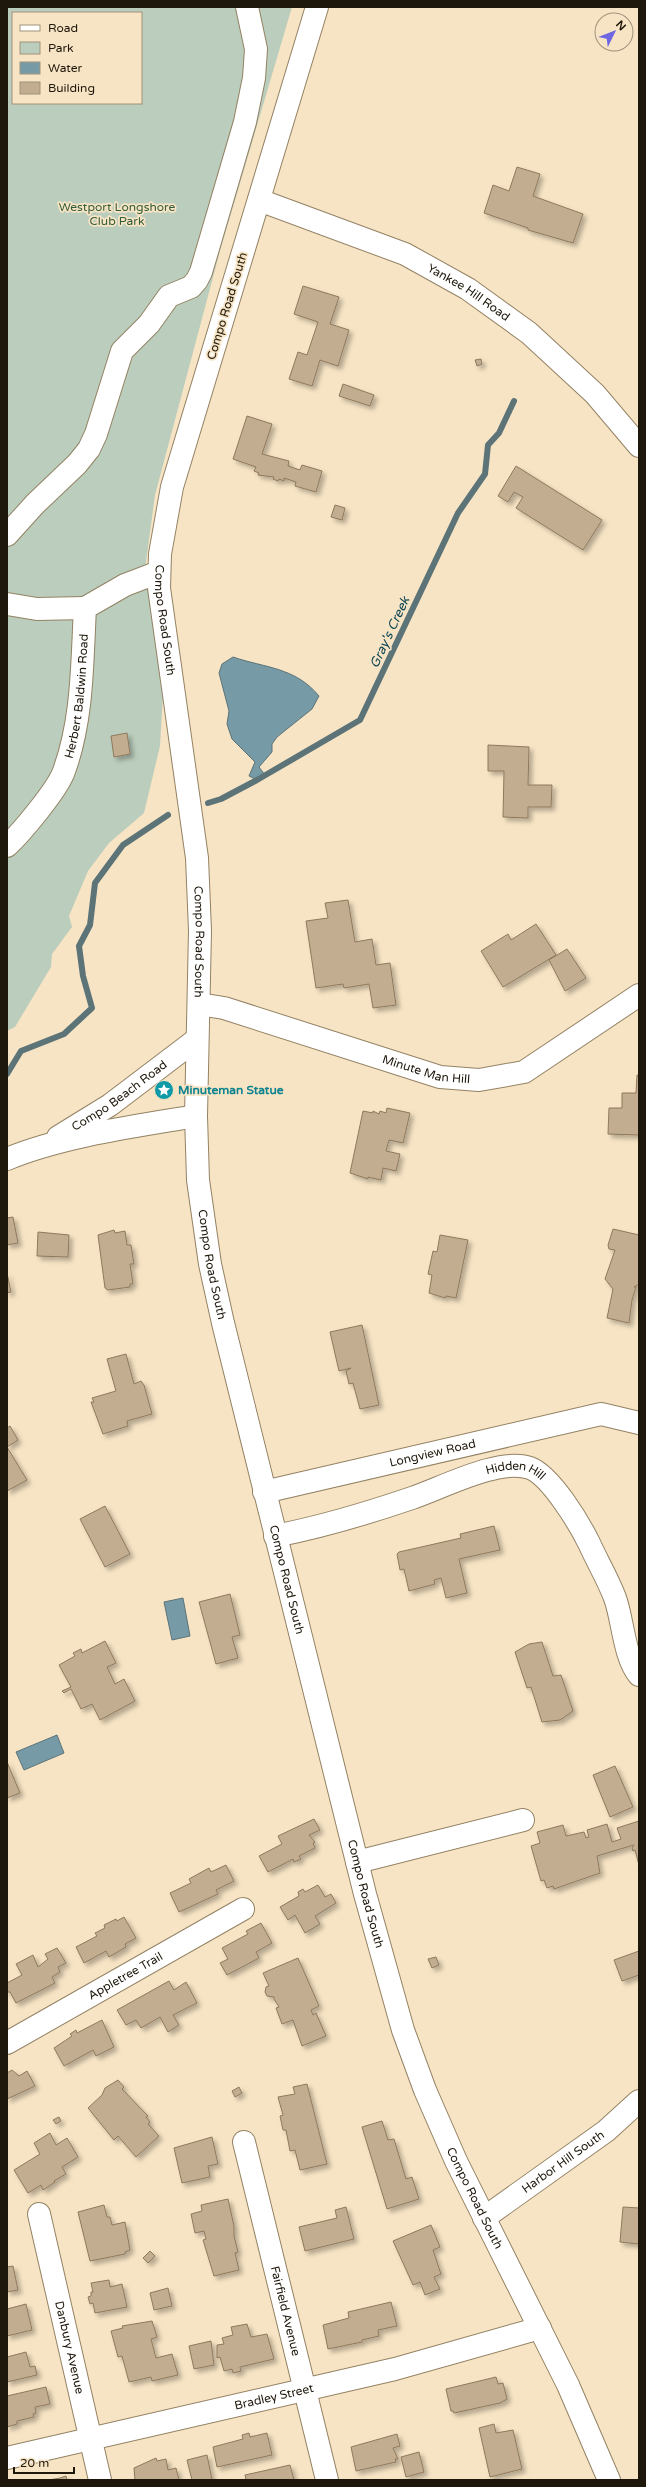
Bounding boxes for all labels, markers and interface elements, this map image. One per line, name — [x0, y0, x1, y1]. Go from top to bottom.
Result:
legend — [12, 12, 142, 104]
north arrow — [594, 12, 634, 52]
text: N — [613, 18, 629, 33]
text: Road — [48, 21, 78, 35]
text: Park — [48, 41, 74, 55]
text: Water — [48, 61, 83, 75]
text: Building — [48, 81, 95, 95]
park label: Westport Longshore Club Park — [59, 200, 175, 228]
street label: Compo Road South — [204, 251, 250, 361]
street label: Yankee Hill Road — [425, 261, 513, 324]
street label: Compo Road South — [152, 564, 178, 676]
water label: Gray's Creek — [366, 593, 414, 671]
street label: Herbert Baldwin Road — [62, 633, 91, 760]
street label: Compo Road South — [191, 886, 207, 998]
street label: Minute Man Hill — [381, 1052, 470, 1086]
street label: Compo Beach Road — [69, 1057, 170, 1134]
place icon: Minuteman Statue — [153, 1079, 175, 1101]
place label: Minuteman Statue — [178, 1083, 284, 1097]
street label: Compo Road South — [195, 1209, 229, 1321]
street label: Longview Road — [388, 1436, 477, 1470]
street label: Hidden Hill — [484, 1459, 549, 1483]
street label: Compo Road South — [267, 1524, 307, 1636]
street label: Compo Road South — [345, 1838, 387, 1950]
street label: Appletree Trail — [85, 1949, 165, 2003]
street label: Harbor Hill South — [519, 2128, 607, 2196]
street label: Compo Road South — [444, 2145, 506, 2251]
street label: Fairfield Avenue — [268, 2265, 303, 2357]
street label: Danbury Avenue — [52, 2300, 87, 2396]
street label: Bradley Street — [233, 2381, 315, 2413]
scale bar — [14, 2449, 74, 2475]
text: 20 m — [20, 2456, 49, 2470]

